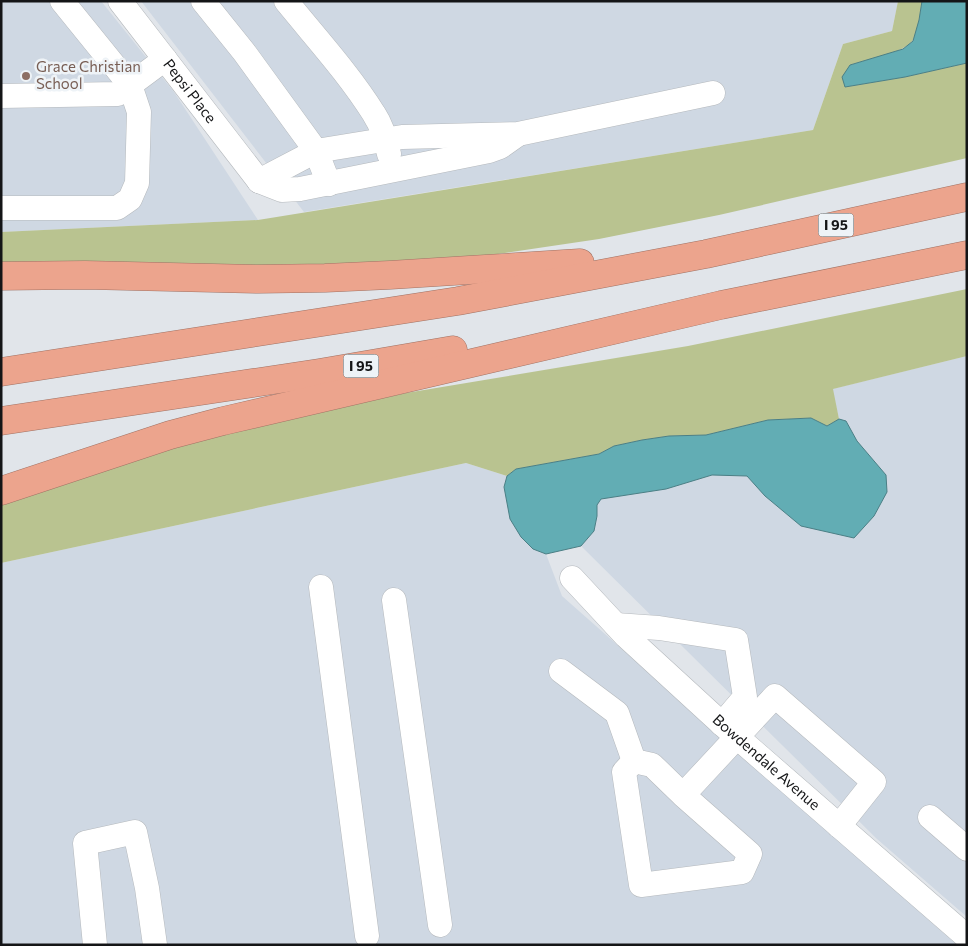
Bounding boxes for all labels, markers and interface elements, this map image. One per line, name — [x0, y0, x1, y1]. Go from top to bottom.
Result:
street label: Pepsi Place — [160, 55, 221, 126]
place label: Grace Christian School — [36, 57, 141, 92]
marker: Grace Christian School — [20, 70, 32, 82]
road number: I 95 — [818, 214, 854, 236]
road number: I 95 — [344, 354, 378, 378]
street label: Bowdendale Avenue — [709, 710, 824, 813]

